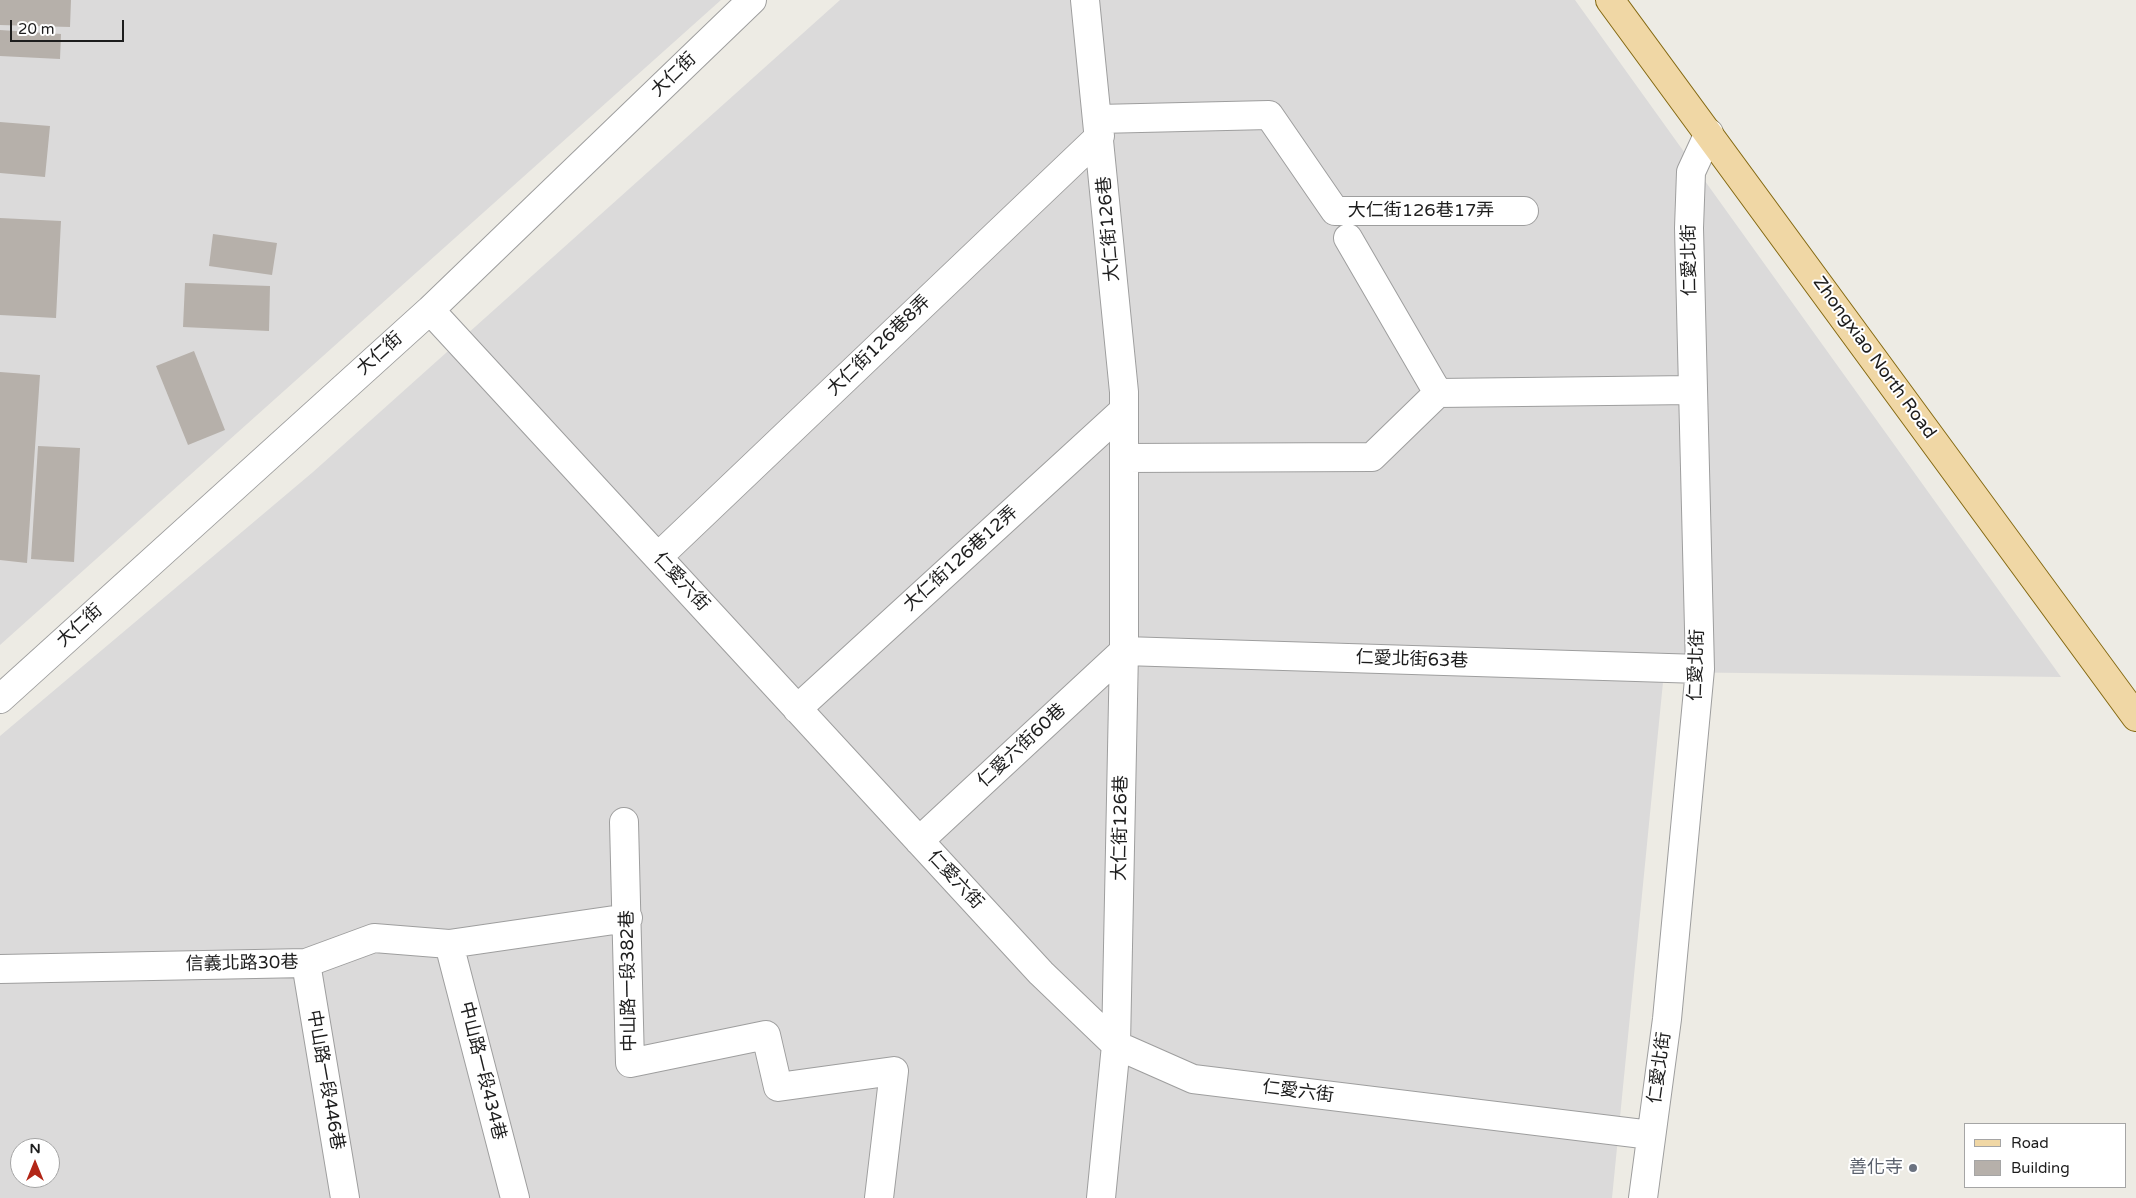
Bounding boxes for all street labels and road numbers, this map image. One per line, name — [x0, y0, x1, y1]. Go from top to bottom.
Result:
street label: 大仁街 — [647, 48, 701, 102]
street label: 大仁街126巷 — [1094, 175, 1124, 283]
street label: 大仁街126巷17弄 — [1348, 200, 1494, 222]
street label: 仁愛北街 — [1679, 224, 1701, 296]
street label: Zhongxiao North Road — [1808, 273, 1940, 443]
street label: 大仁街126巷8弄 — [823, 291, 935, 401]
street label: 大仁街 — [353, 328, 407, 380]
street label: 大仁街126巷12弄 — [899, 502, 1023, 616]
street label: 仁愛六街 — [649, 548, 713, 616]
street label: 大仁街 — [53, 600, 107, 652]
street label: 仁愛北街 — [1685, 629, 1709, 701]
street label: 仁愛北街63巷 — [1355, 647, 1469, 673]
street label: 仁愛六街60巷 — [973, 700, 1071, 792]
street label: 大仁街126巷 — [1109, 775, 1133, 881]
street label: 仁愛六街 — [923, 846, 987, 914]
street label: 中山路一段382巷 — [617, 910, 641, 1052]
street label: 信義北路30巷 — [186, 952, 298, 976]
street label: 中山路一段434巷 — [454, 1000, 510, 1142]
street label: 中山路一段446巷 — [302, 1008, 348, 1152]
street label: 仁愛北街 — [1644, 1031, 1676, 1105]
street label: 仁愛六街 — [1261, 1077, 1335, 1107]

